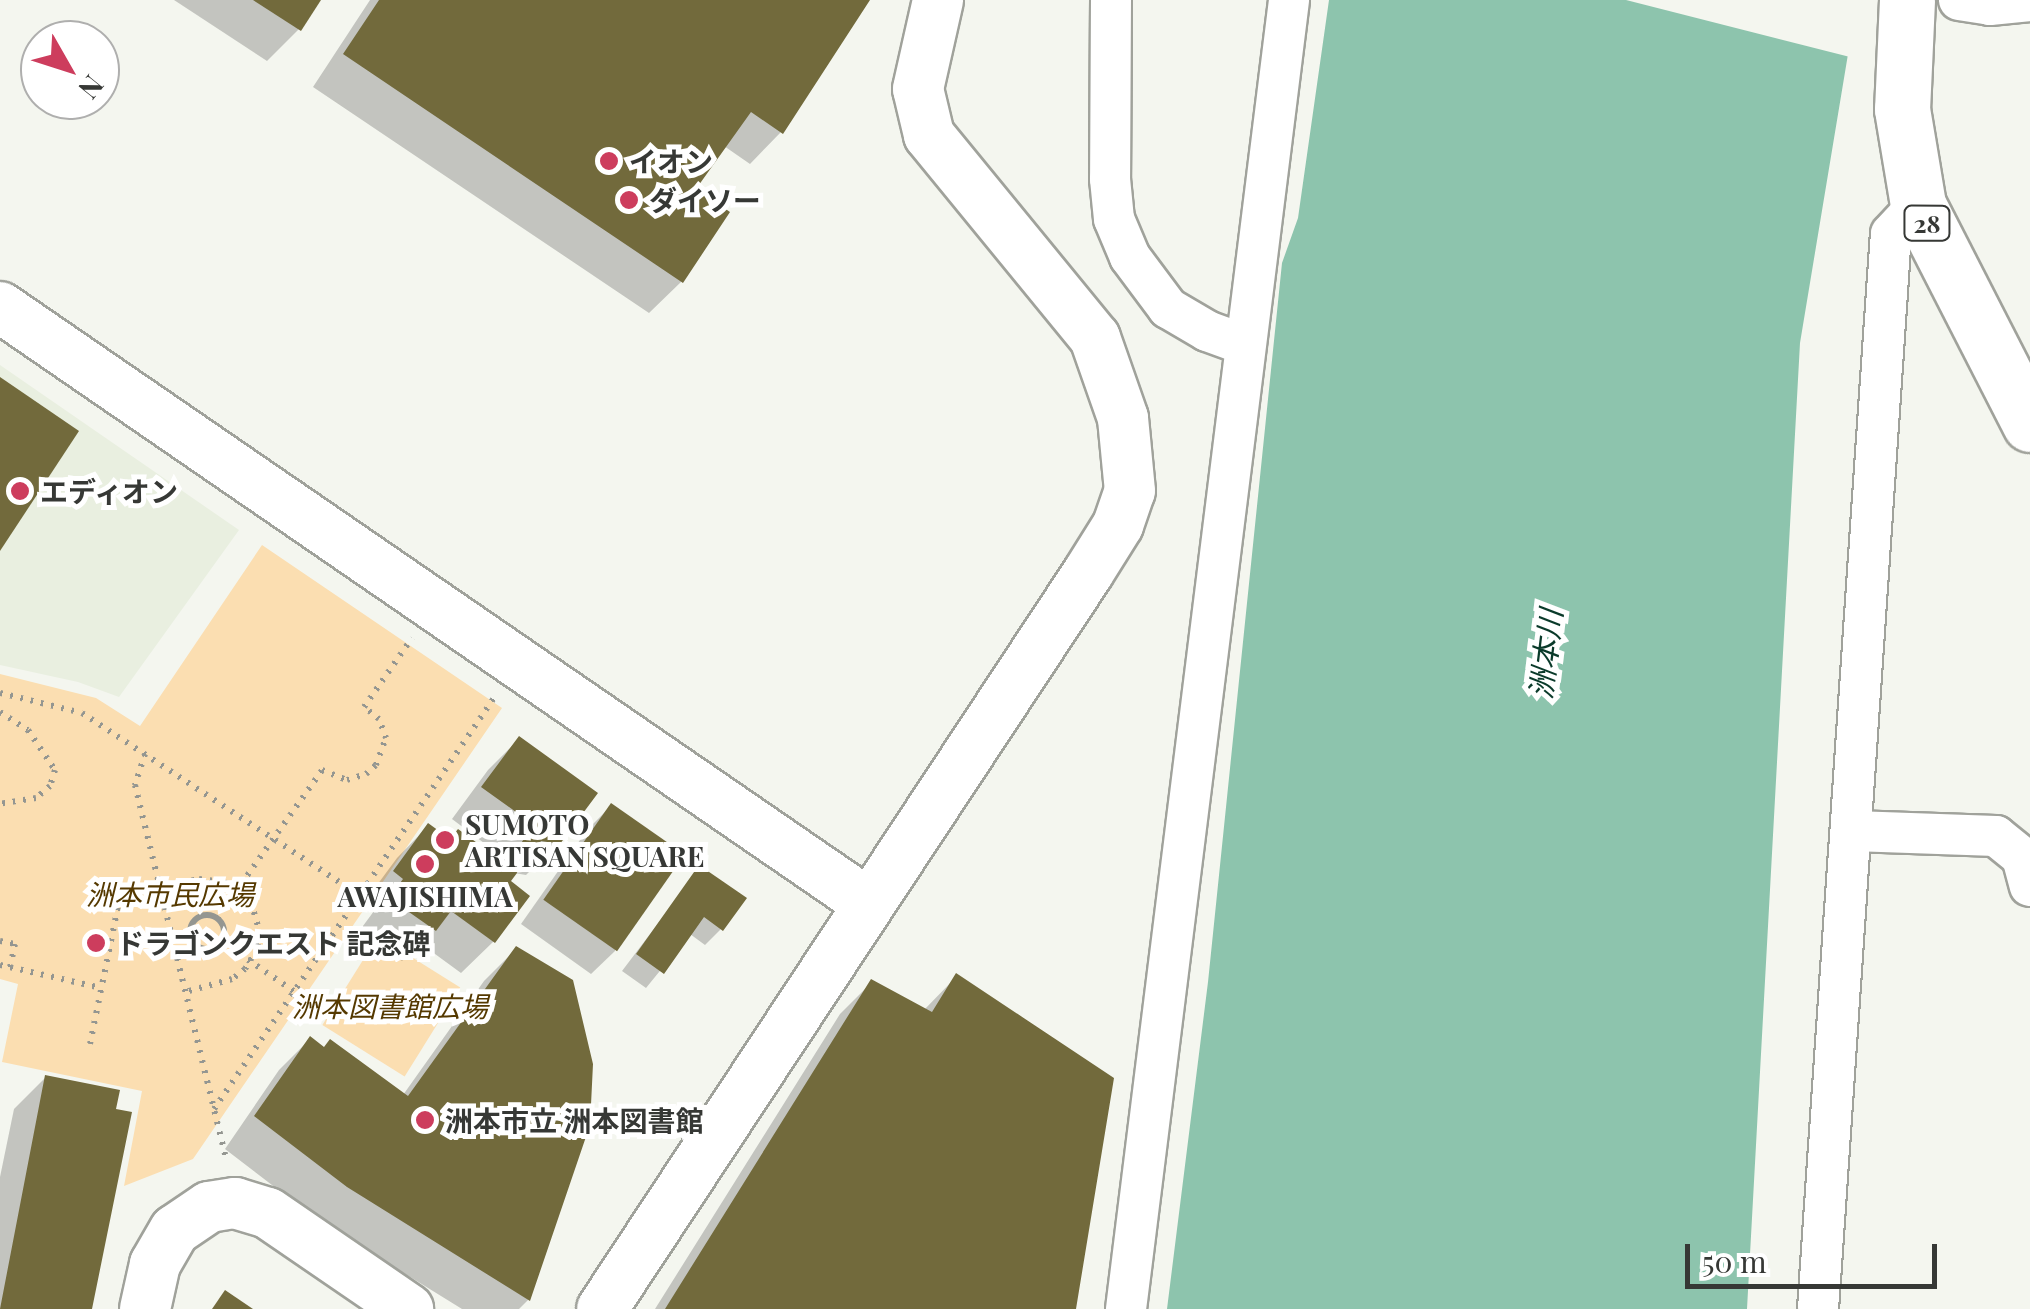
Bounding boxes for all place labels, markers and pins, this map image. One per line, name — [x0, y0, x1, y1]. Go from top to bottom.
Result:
place label: イオン — [629, 144, 713, 178]
marker: イオン — [598, 150, 620, 172]
place label: ダイソー — [649, 183, 761, 217]
marker: ダイソー — [618, 189, 640, 211]
place label: エディオン — [40, 474, 180, 508]
marker: エディオン — [9, 480, 31, 502]
place label: SUMOTO ARTISAN SQUARE — [465, 807, 705, 873]
marker: SUMOTO ARTISAN SQUARE — [434, 829, 456, 851]
marker: AWAJISHIMA — [414, 853, 436, 875]
place label: AWAJISHIMA — [337, 879, 513, 913]
place label: ドラゴンクエスト 記念碑 — [116, 926, 431, 960]
marker: ドラゴンクエスト 記念碑 — [85, 932, 107, 954]
place label: 洲本市立 洲本図書館 — [445, 1103, 704, 1137]
marker: 洲本市立 洲本図書館 — [414, 1109, 436, 1131]

